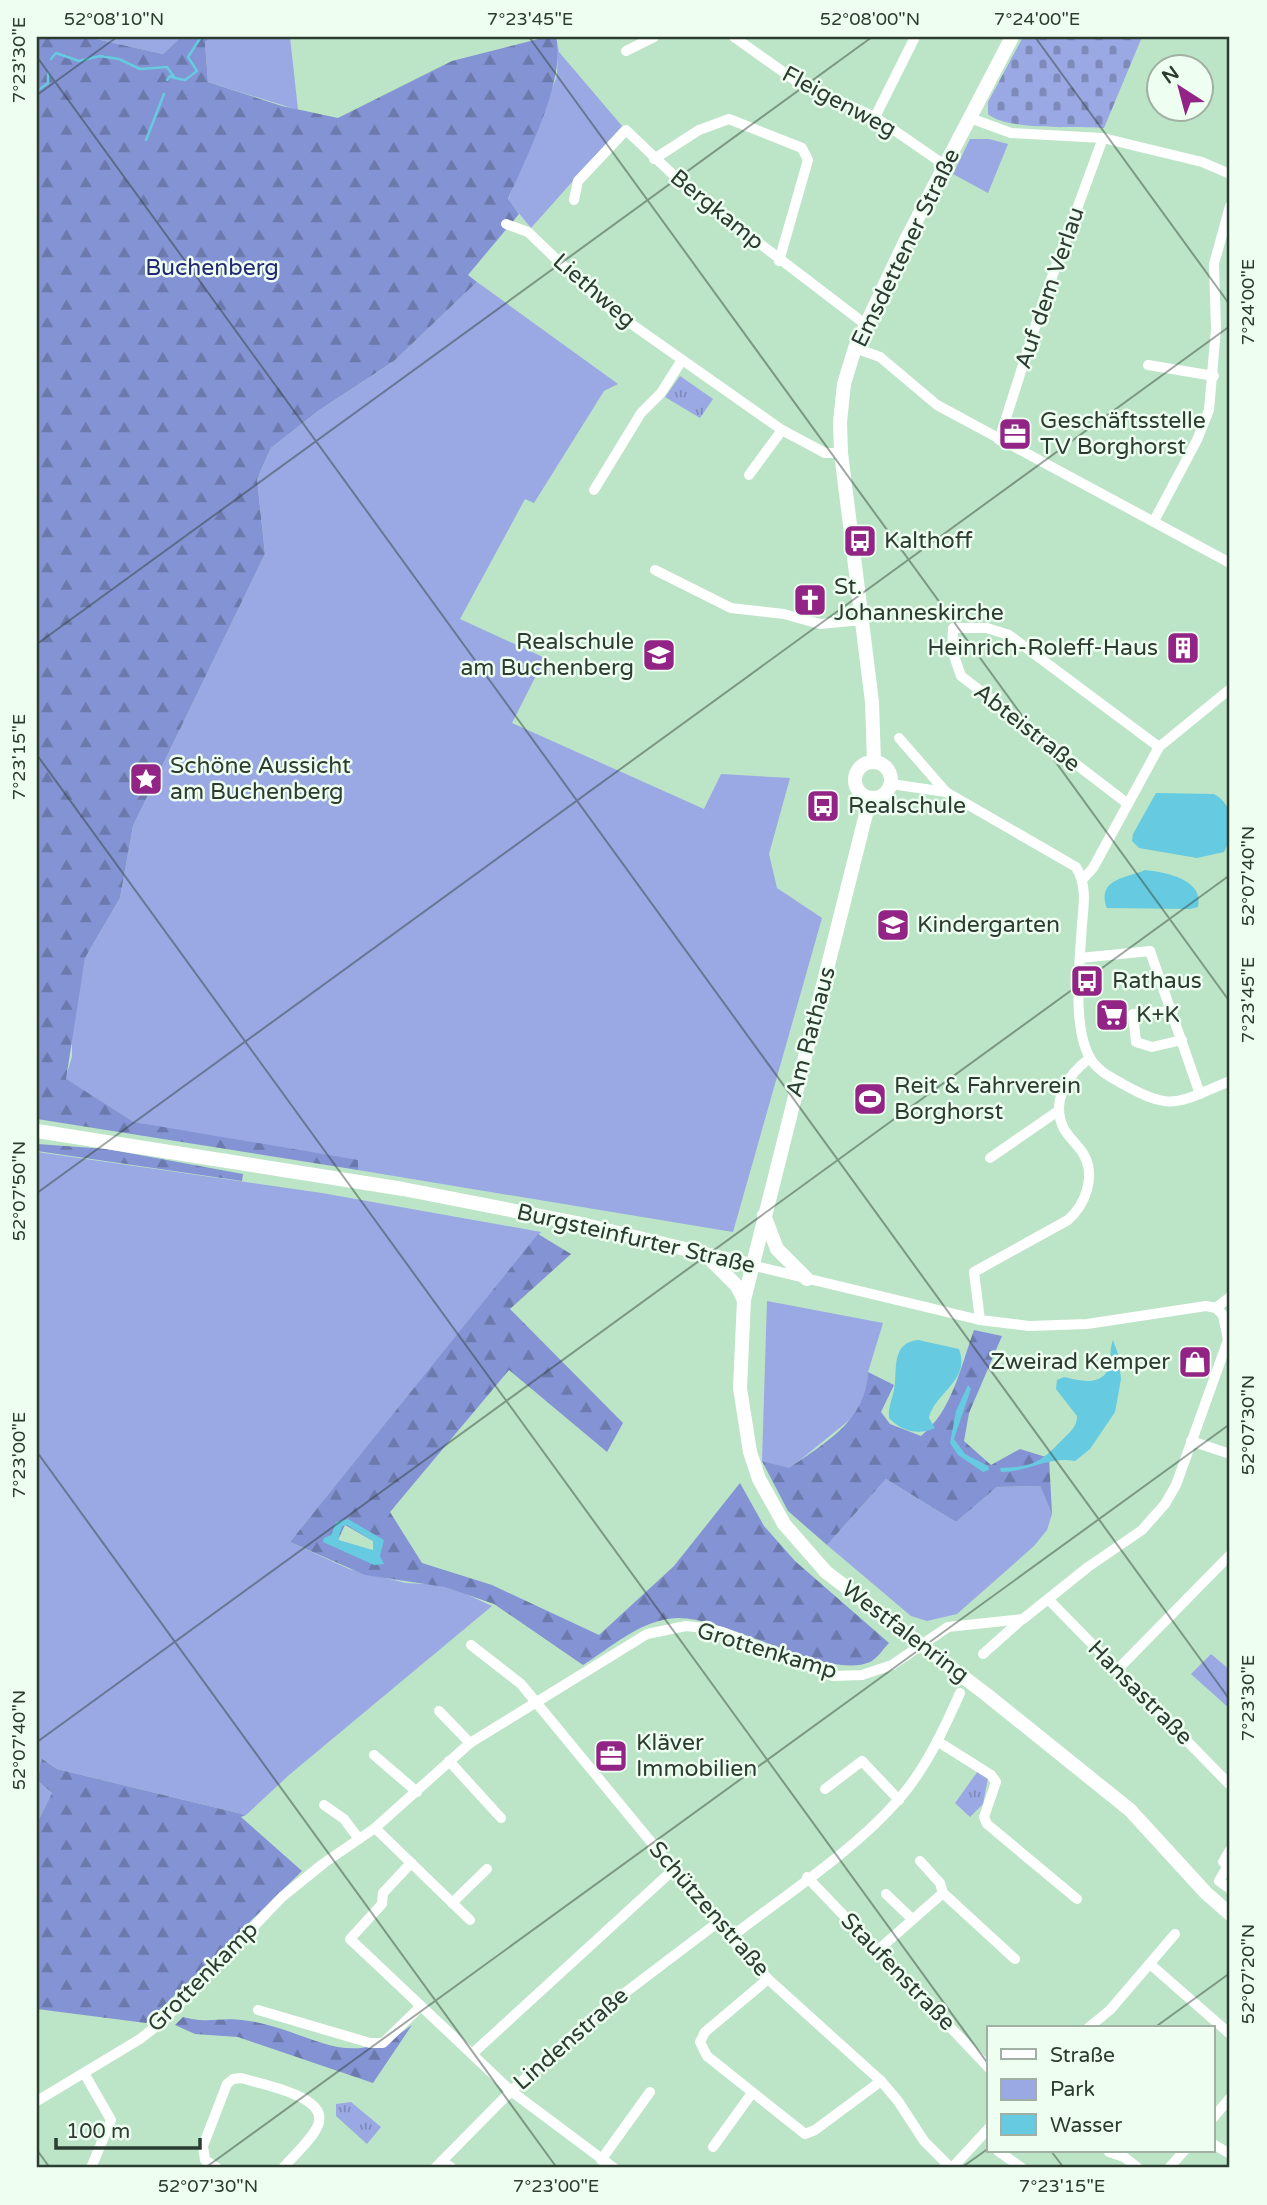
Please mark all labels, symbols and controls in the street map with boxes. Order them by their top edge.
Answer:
text: 52°08'10"N [64,8,164,30]
text: 7°23'45"E [487,8,573,30]
text: 52°08'00"N [820,8,920,30]
text: 7°24'00"E [994,8,1080,30]
text: 7°23'30"E [8,17,30,103]
north arrow [1144,52,1214,122]
street label: Fleigenweg [777,60,901,144]
text: N [1158,62,1183,88]
street label: Emsdettener Straße [846,144,966,352]
street label: Bergkamp [664,164,770,256]
street label: Auf dem Verlau [1009,203,1091,373]
street label: Liethweg [547,248,641,334]
park label: Buchenberg [145,254,279,282]
text: 7°24'00"E [1237,259,1259,345]
place label: Geschäftsstelle TV Borghorst [1040,407,1206,461]
office icon: Geschäftsstelle TV Borghorst [996,415,1034,453]
bus stop icon: Kalthoff [841,522,879,560]
place label: Kalthoff [884,527,973,555]
place label: St. Johanneskirche [834,573,1004,627]
church icon: St. Johanneskirche [791,581,829,619]
place label: Realschule am Buchenberg [460,628,634,682]
building icon: Heinrich-Roleff-Haus [1164,629,1202,667]
place label: Heinrich-Roleff-Haus [927,634,1158,662]
school or university icon: Realschule am Buchenberg [640,636,678,674]
street label: Abteistraße [968,678,1086,778]
text: 7°23'15"E [8,714,30,800]
place label: Schöne Aussicht am Buchenberg [170,752,351,806]
place icon: Schöne Aussicht am Buchenberg [127,760,165,798]
bus stop icon: Realschule [804,787,842,825]
place label: Realschule [848,792,966,820]
text: 52°07'40"N [1237,826,1259,926]
school or university icon: Kindergarten [874,906,912,944]
place label: Kindergarten [917,911,1060,939]
text: 7°23'45"E [1237,957,1259,1043]
bus stop icon: Rathaus [1068,962,1106,1000]
street label: Am Rathaus [780,964,842,1100]
place label: Rathaus [1112,967,1202,995]
supermarket icon: K+K [1093,996,1131,1034]
place label: K+K [1136,1001,1180,1029]
place label: Reit & Fahrverein Borghorst [894,1072,1081,1126]
sports icon: Reit & Fahrverein Borghorst [851,1080,889,1118]
text: 52°07'50"N [8,1141,30,1241]
street label: Burgsteinfurter Straße [514,1198,758,1280]
shop icon: Zweirad Kemper [1176,1343,1214,1381]
place label: Zweirad Kemper [990,1348,1170,1376]
text: 52°07'30"N [1237,1375,1259,1475]
text: 7°23'00"E [8,1412,30,1498]
street label: Westfalenring [836,1575,974,1689]
street label: Grottenkamp [694,1616,840,1686]
street label: Hansastraße [1082,1635,1198,1751]
text: 7°23'30"E [1237,1655,1259,1741]
text: 52°07'40"N [8,1690,30,1790]
place label: Kläver Immobilien [636,1729,757,1783]
office icon: Kläver Immobilien [592,1737,630,1775]
street label: Schützenstraße [643,1836,775,1982]
street label: Staufenstraße [835,1907,961,2037]
street label: Grottenkamp [142,1916,264,2038]
text: 52°07'20"N [1237,1924,1259,2024]
street label: Lindenstraße [508,1982,634,2096]
legend [987,2026,1214,2152]
text: Straße [1050,2043,1115,2068]
text: Park [1050,2077,1095,2102]
scale bar [56,2107,200,2151]
text: Wasser [1050,2113,1122,2138]
text: 100 m [66,2119,130,2144]
text: 52°07'30"N [158,2175,258,2197]
text: 7°23'00"E [513,2175,599,2197]
text: 7°23'15"E [1019,2175,1105,2197]

